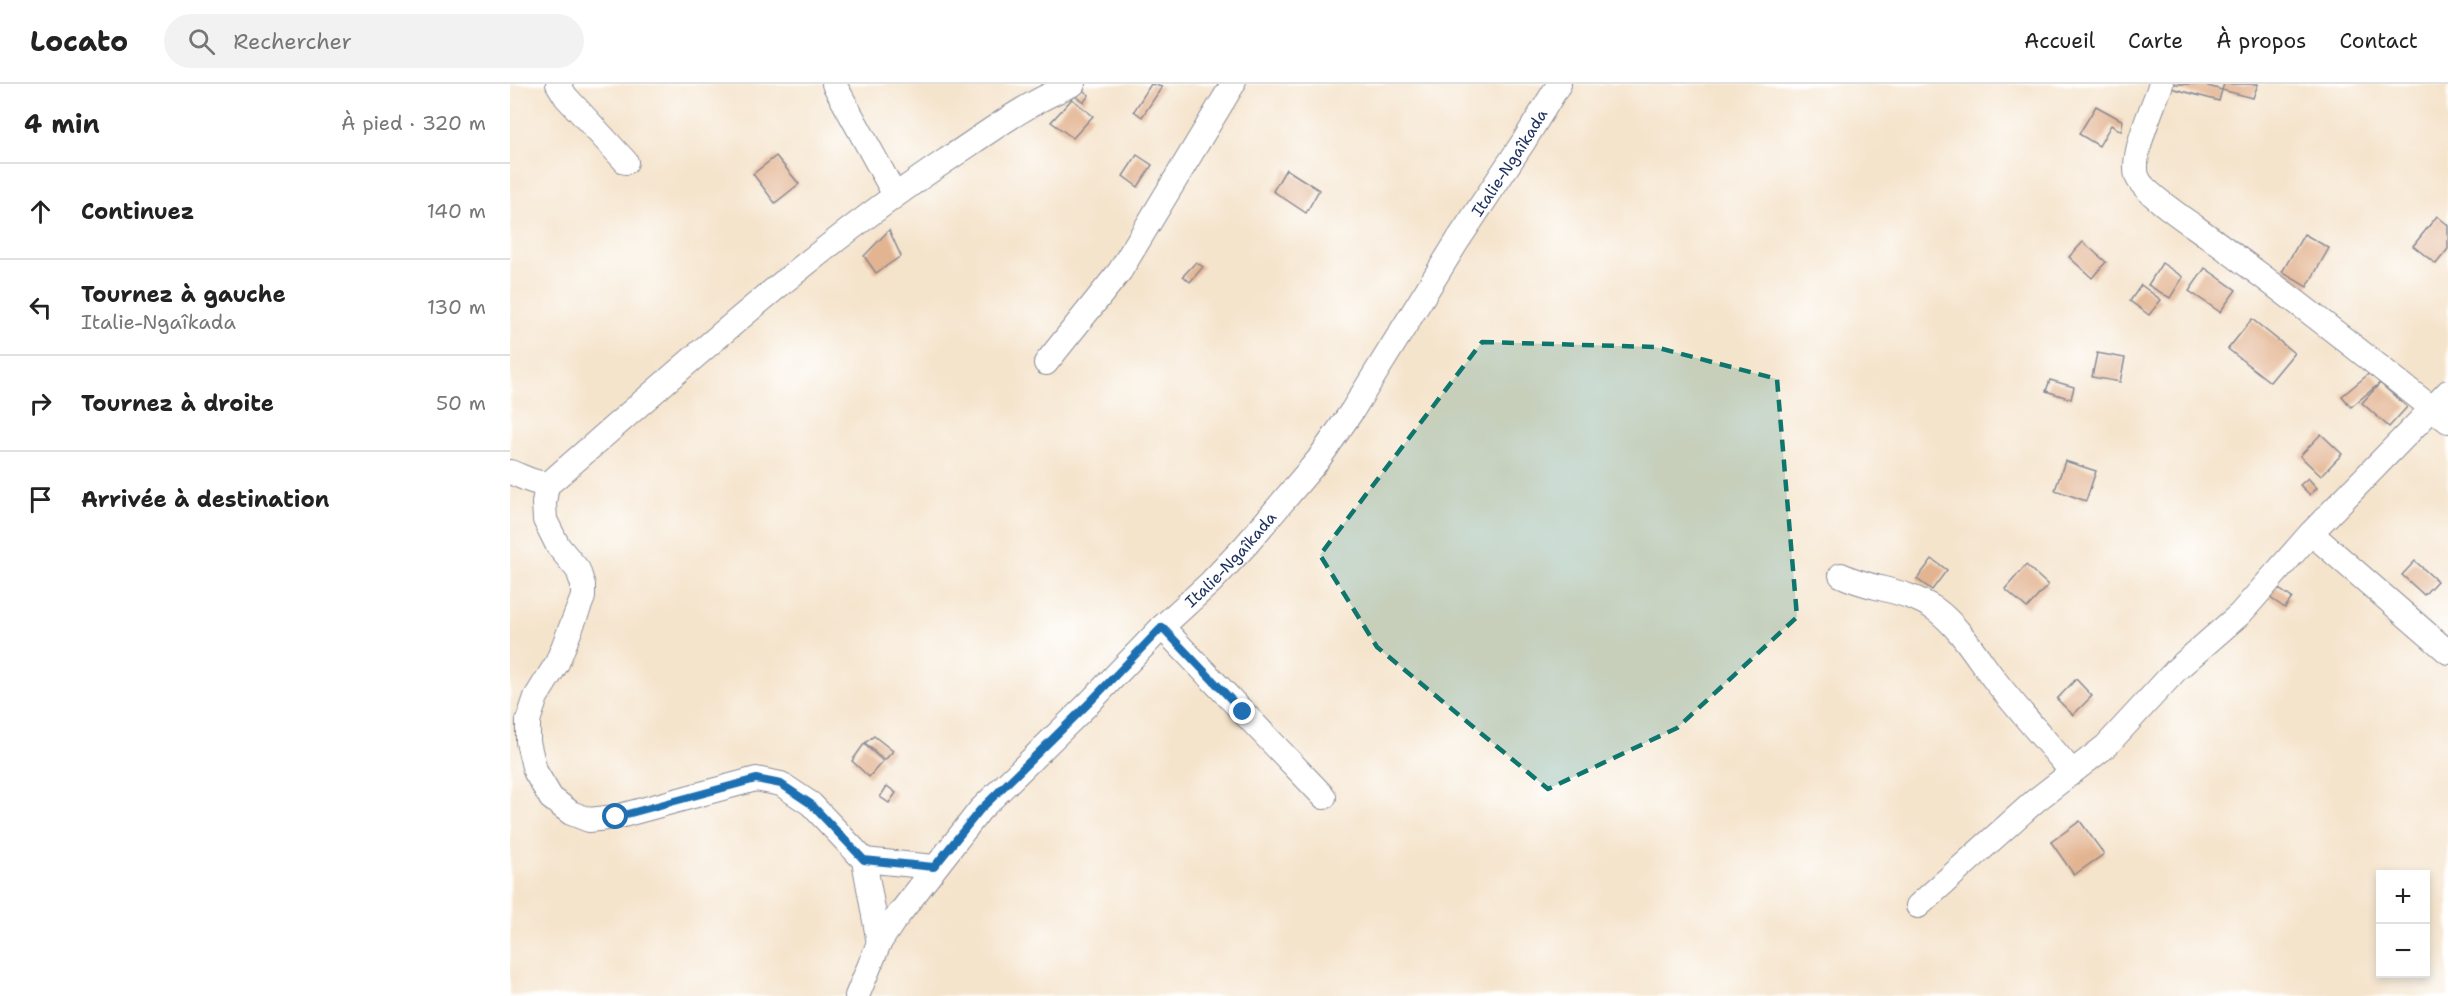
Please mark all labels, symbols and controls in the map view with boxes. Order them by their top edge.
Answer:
search box [164,14,584,68]
text: Locato [30,22,128,60]
icon: search [185,25,218,58]
text: Rechercher [233,27,352,56]
text: Accueil [2024,27,2095,55]
text: Carte [2128,27,2183,55]
text: À propos [2216,27,2306,55]
text: Contact [2339,27,2418,55]
street label: Italie-Ngaîkada [1466,105,1552,220]
text: 4 min [24,106,100,141]
text: À pied · 320 m [341,110,486,136]
icon: ahead [24,195,57,228]
text: Continuez [81,197,194,226]
text: 140 m [427,198,486,224]
text: Tournez à gauche [81,280,286,309]
icon: left [24,291,57,324]
text: 130 m [427,294,486,320]
text: Italie-Ngaîkada [81,309,236,335]
icon: right [24,387,57,420]
text: Tournez à droite [81,389,274,418]
text: 50 m [436,390,486,416]
icon: arrive [24,483,57,516]
text: Arrivée à destination [81,485,329,514]
street label: Italie-Ngaîkada [1180,507,1281,611]
route end [1229,698,1255,724]
route start [602,803,628,829]
map controls [2376,870,2430,978]
button: + [2376,870,2430,924]
button: − [2376,924,2430,978]

